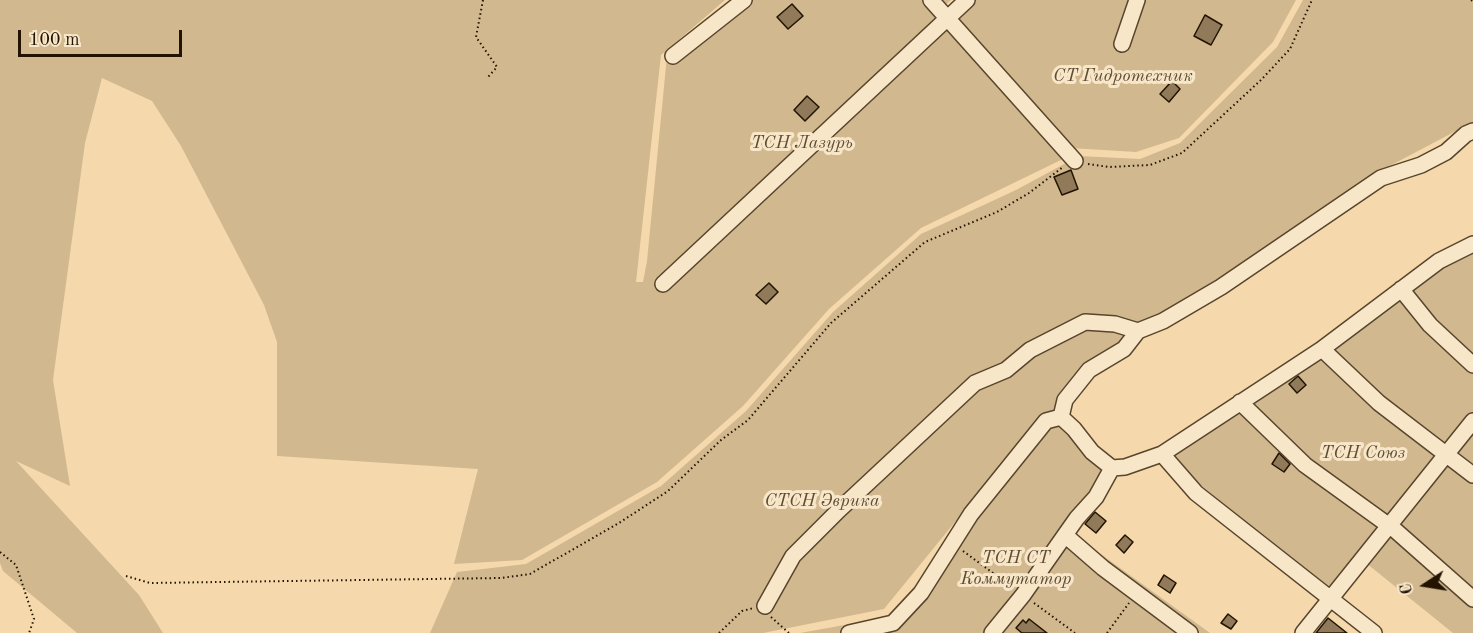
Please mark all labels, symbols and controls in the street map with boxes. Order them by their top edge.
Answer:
scale bar [21,18,184,56]
text: 100 m [29,31,80,49]
park label: СТ Гидротехник [1053,65,1193,87]
park label: ТСН Лазурь [751,132,853,154]
park label: ТСН Союз [1321,442,1405,464]
park label: СТСН Эврика [764,490,880,512]
park label: ТСН СТ Коммутатор [960,547,1072,590]
north arrow [1395,555,1455,615]
text: С [1398,582,1416,596]

